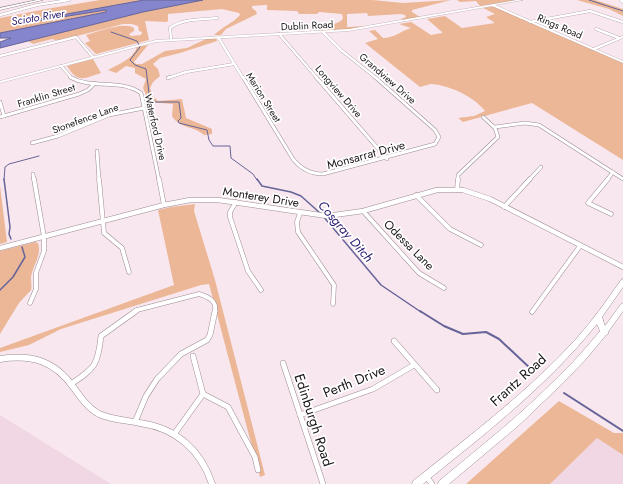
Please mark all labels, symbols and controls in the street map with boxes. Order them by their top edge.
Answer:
water label: Scioto River [10,5,67,29]
street label: Rings Road [535,10,585,43]
street label: Dublin Road [280,17,334,34]
street label: Grandview Drive [356,49,419,107]
street label: Longview Drive [312,62,366,121]
street label: Marion Street [242,69,285,126]
street label: Franklin Street [15,79,77,111]
street label: Waterford Drive [141,93,170,162]
street label: Stonefence Lane [50,100,120,137]
street label: Monsarrat Drive [325,136,407,174]
street label: Monterey Drive [222,182,300,212]
water label: Cosgray Ditch [313,196,378,267]
street label: Odessa Lane [380,216,438,274]
street label: Frantz Road [485,349,551,411]
street label: Perth Drive [320,359,388,403]
street label: Edinburgh Road [290,371,338,469]

